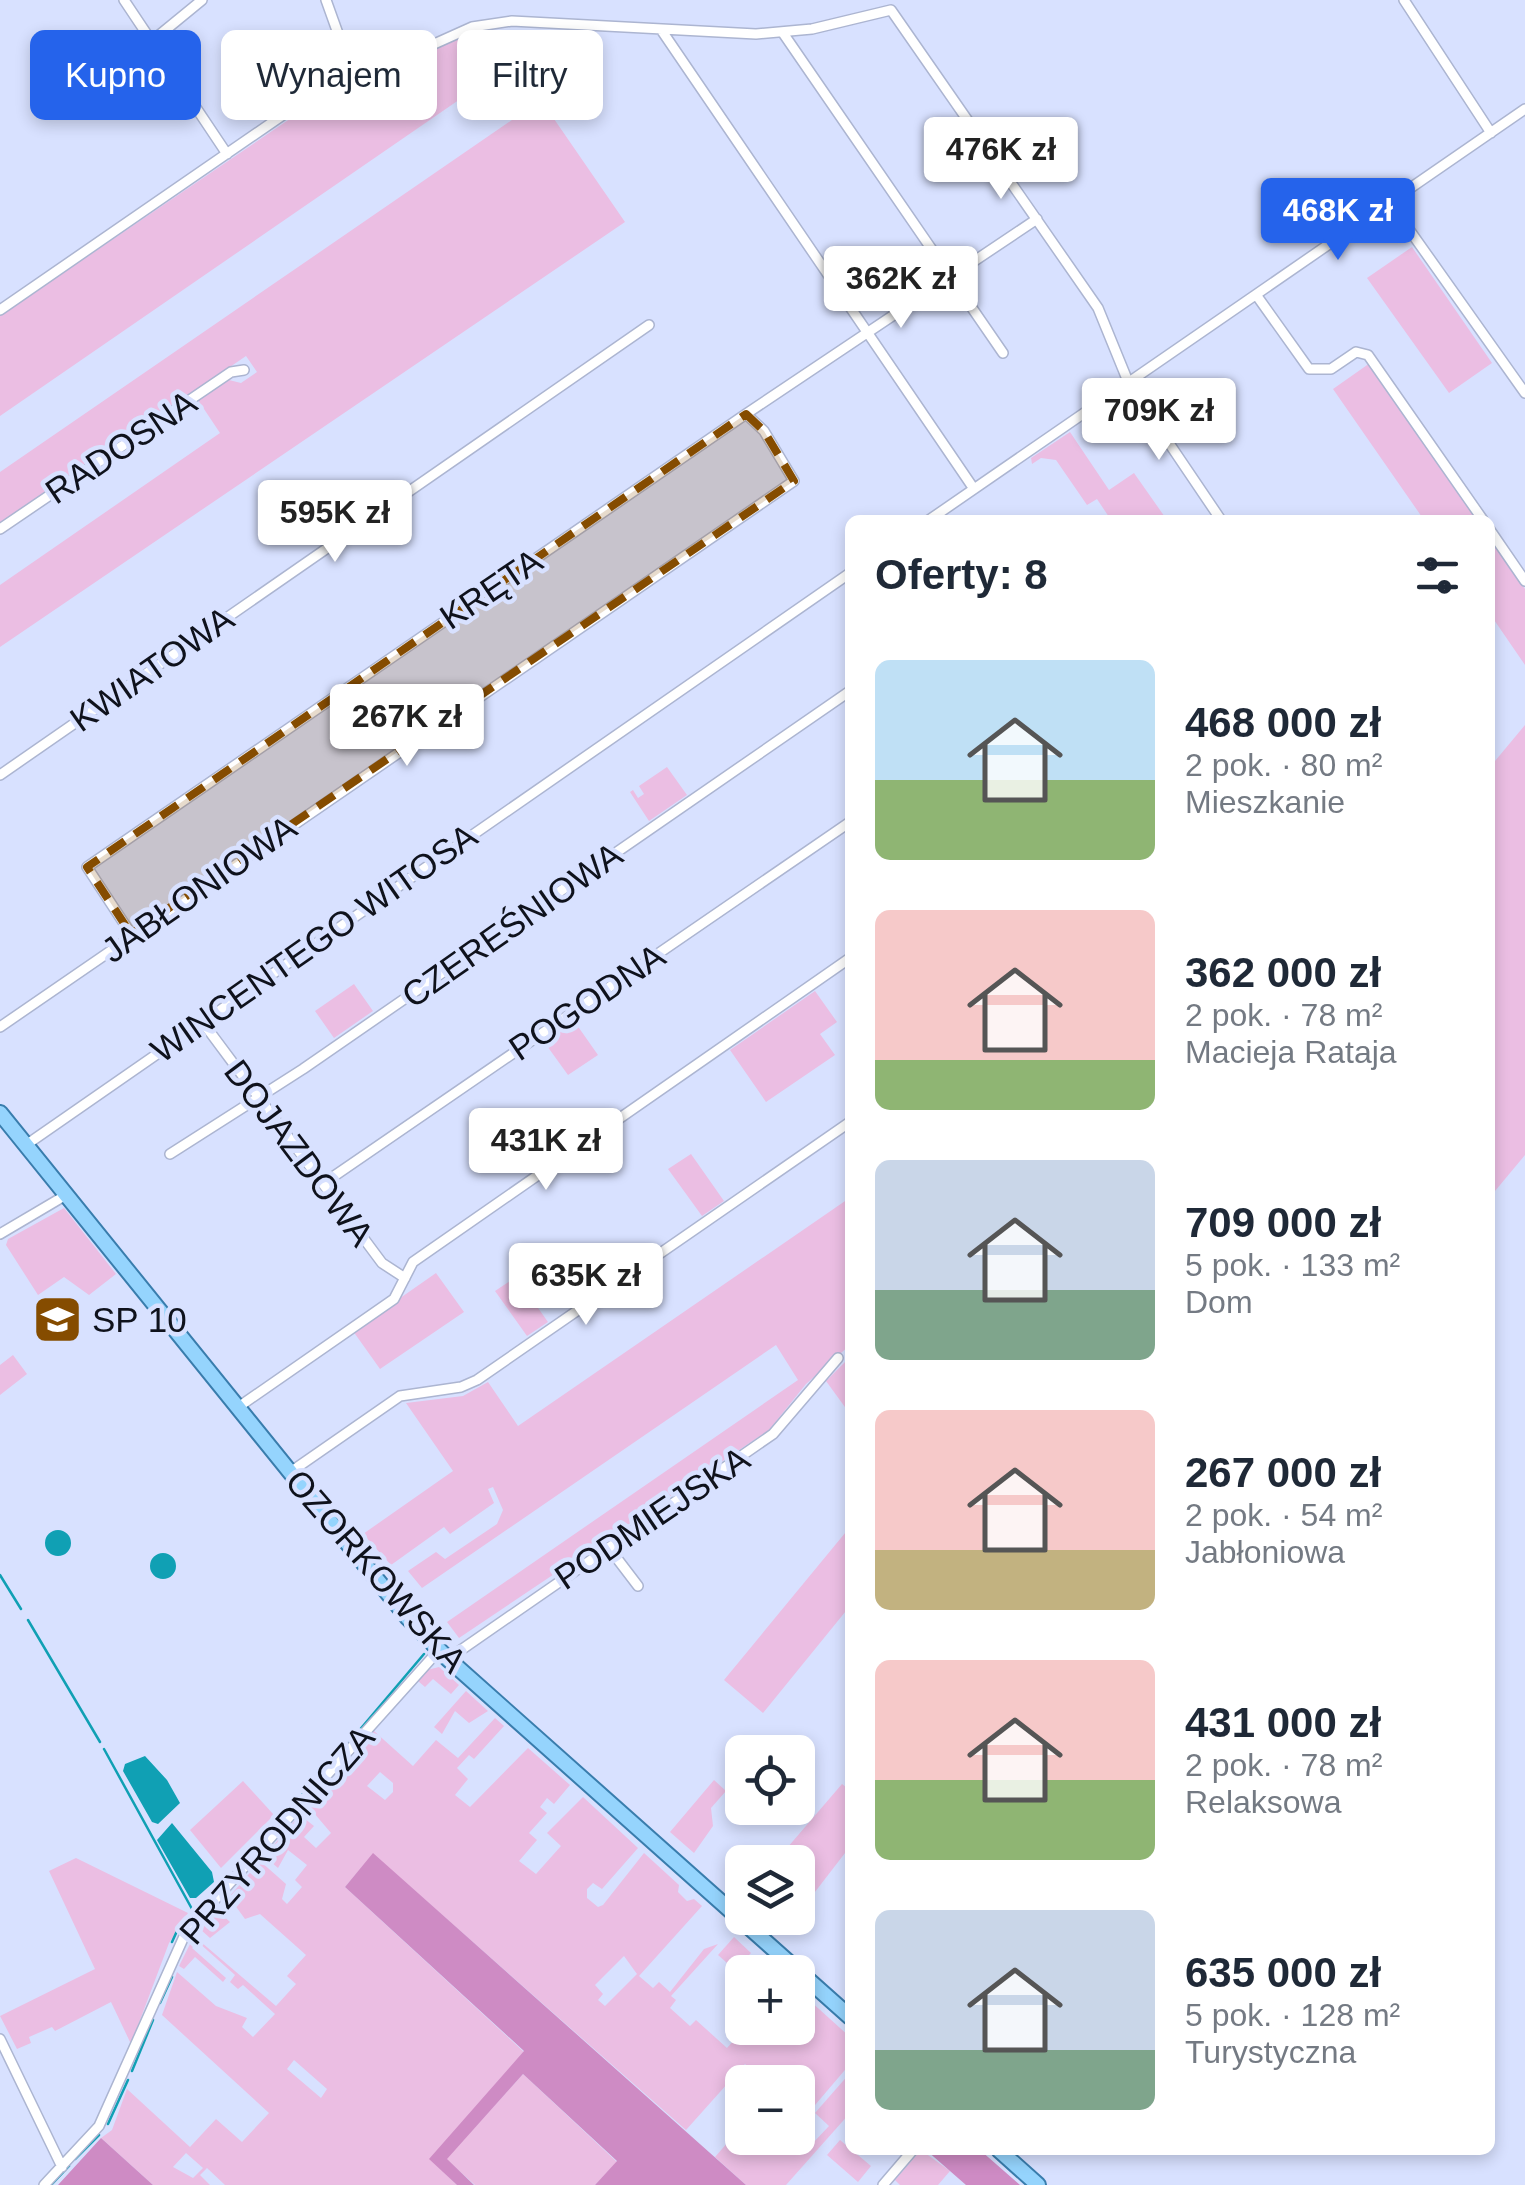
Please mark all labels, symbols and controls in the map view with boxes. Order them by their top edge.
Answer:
chip: Kupno [30,30,201,120]
chip: Wynajem [221,30,437,120]
chip: Filtry [457,30,603,120]
pin: 476K zł [909,117,1093,202]
text: 476K zł [946,131,1056,167]
pin: 468K zł [1246,178,1430,263]
text: 468K zł [1283,192,1393,228]
pin: 362K zł [809,246,993,331]
text: 362K zł [846,260,956,296]
pin: 709K zł [1067,378,1251,463]
street label: RADOSNA [38,382,204,511]
text: 709K zł [1104,392,1214,428]
pin: 595K zł [243,480,427,565]
text: 595K zł [280,494,390,530]
street label: KRĘTA [433,540,549,637]
icon: filters [1410,548,1465,603]
text: Oferty: 8 [875,551,1048,598]
street label: KWIATOWA [63,598,241,739]
pin: 267K zł [315,684,499,769]
text: 267K zł [352,698,462,734]
text: 468 000 zł [1185,699,1381,746]
icon: home [955,700,1075,820]
text: 2 pok. · 80 m² [1185,747,1382,783]
text: Mieszkanie [1185,784,1345,820]
street label: JABŁONIOWA [94,807,304,970]
street label: WINCENTEGO WITOSA [144,815,484,1070]
street label: CZEREŚNIOWA [394,834,630,1015]
street label: POGODNA [502,935,672,1068]
text: 362 000 zł [1185,949,1381,996]
icon: home [955,950,1075,1070]
text: 2 pok. · 78 m² [1185,997,1382,1033]
text: Macieja Rataja [1185,1034,1397,1070]
street label: DOJAZDOWA [217,1052,382,1254]
pin: 431K zł [454,1108,638,1193]
text: 431K zł [491,1122,601,1158]
text: 709 000 zł [1185,1199,1381,1246]
icon: home [955,1200,1075,1320]
pin: 635K zł [494,1243,678,1328]
text: 5 pok. · 133 m² [1185,1247,1400,1283]
text: 635K zł [531,1257,641,1293]
text: Dom [1185,1284,1253,1320]
school or university icon: SP 10 [31,1294,83,1346]
place label: SP 10 [92,1300,187,1339]
street label: PODMIEJSKA [547,1438,757,1597]
text: 267 000 zł [1185,1449,1381,1496]
icon: home [955,1450,1075,1570]
street label: OZORKOWSKA [278,1462,475,1680]
text: 2 pok. · 54 m² [1185,1497,1382,1533]
text: Jabłoniowa [1185,1534,1345,1570]
text: 431 000 zł [1185,1699,1381,1746]
icon: home [955,1700,1075,1820]
street label: PRZYRODNICZA [171,1717,382,1952]
map controls [725,1735,815,2155]
button: locate [725,1735,815,1825]
text: 2 pok. · 78 m² [1185,1747,1382,1783]
text: Relaksowa [1185,1784,1342,1820]
button: layers [725,1845,815,1935]
text: 635 000 zł [1185,1949,1381,1996]
icon: home [955,1950,1075,2070]
button: + [725,1955,815,2045]
text: 5 pok. · 128 m² [1185,1997,1400,2033]
text: Turystyczna [1185,2034,1356,2070]
button: − [725,2065,815,2155]

